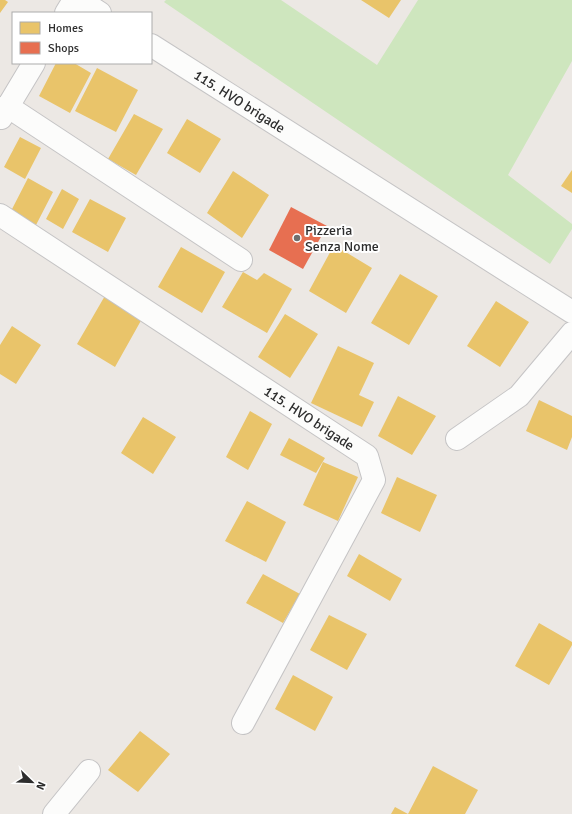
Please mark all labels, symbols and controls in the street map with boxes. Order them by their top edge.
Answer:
legend [12,12,152,64]
text: Homes [48,21,83,36]
text: Shops [48,41,79,56]
street label: 115. HVO brigade [191,66,288,137]
place label: Pizzeria Senza Nome [305,222,379,255]
marker: Pizzeria Senza Nome [292,233,302,243]
street label: 115. HVO brigade [261,383,357,454]
north arrow [12,762,52,802]
text: N [33,780,48,792]

